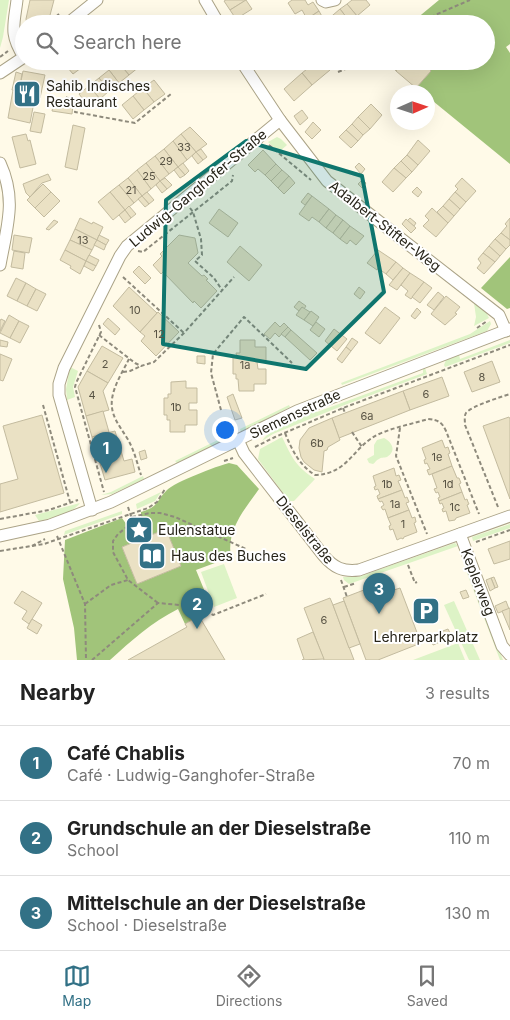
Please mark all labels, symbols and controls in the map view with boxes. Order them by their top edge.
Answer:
search box [15,15,495,70]
icon: search [33,29,61,57]
text: Search here [73,31,182,54]
place label: Sahib Indisches Restaurant [46,77,150,110]
restaurant icon: Sahib Indisches Restaurant [12,79,42,109]
north arrow [390,85,435,130]
street label: Ludwig-Ganghofer-Straße [126,125,270,250]
house number: 33 [177,140,191,154]
house number: 29 [159,154,173,168]
house number: 25 [142,169,156,183]
street label: Adalbert-Stifter-Weg [326,177,445,274]
house number: 21 [125,183,137,197]
house number: 13 [77,233,89,247]
house number: 10 [129,303,141,317]
house number: 12 [153,327,165,341]
house number: 2 [102,357,108,371]
house number: 1a [240,358,250,372]
house number: 8 [479,370,486,384]
street label: Siemensstraße [247,385,343,442]
house number: 6 [423,387,430,401]
house number: 4 [88,388,96,402]
house number: 1b [170,400,182,414]
house number: 6a [361,409,374,423]
your location [212,417,238,443]
pin: 1 [90,432,122,473]
house number: 6b [310,436,324,450]
house number: 1e [432,450,442,464]
house number: 1b [381,477,393,491]
house number: 1d [442,477,454,491]
street label: Dieselstraße [273,492,338,567]
house number: 1a [390,497,400,511]
house number: 1c [450,500,460,514]
place icon: Eulenstatue [124,515,154,545]
house number: 1 [401,517,405,531]
place label: Eulenstatue [158,521,235,538]
library icon: Haus des Buches [137,541,167,571]
street label: Keplerweg [458,546,499,618]
place label: Haus des Buches [171,547,286,564]
pin: 3 [363,573,395,614]
pin: 2 [181,588,213,629]
parking icon: Lehrerparkplatz [411,596,441,626]
house number: 6 [321,613,328,627]
place label: Lehrerparkplatz [374,628,478,645]
text: Nearby [20,680,95,705]
text: 3 results [425,683,490,703]
text: Café Chablis [67,742,185,765]
text: 1 [33,753,39,773]
text: 70 m [453,753,490,773]
text: Café · Ludwig-Ganghofer-Straße [67,765,315,785]
text: Grundschule an der Dieselstraße [67,817,371,840]
text: 2 [31,828,41,848]
text: 110 m [448,828,490,848]
text: School [67,840,119,860]
text: Mittelschule an der Dieselstraße [67,892,366,915]
text: 3 [31,903,41,923]
text: 130 m [445,903,490,923]
text: School · Dieselstraße [67,915,227,935]
tab: Map [62,962,91,1009]
tab: Directions [216,962,282,1009]
tab: Saved [407,962,448,1009]

